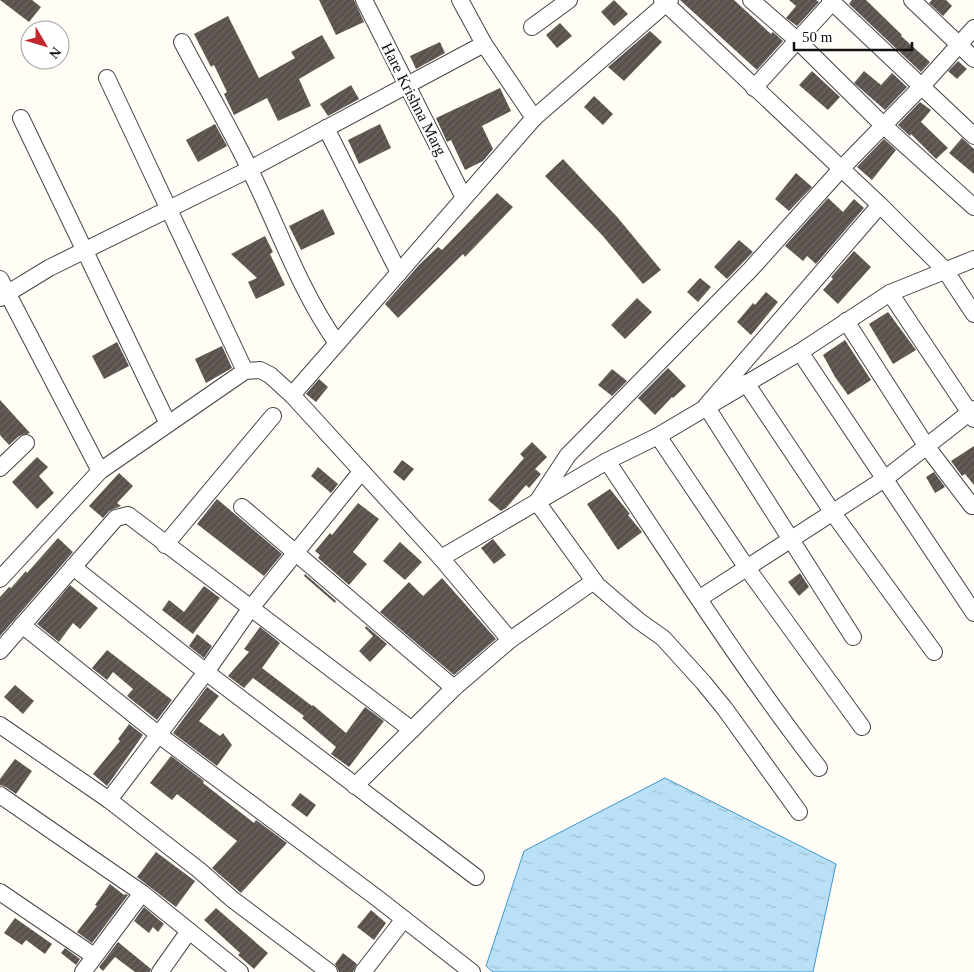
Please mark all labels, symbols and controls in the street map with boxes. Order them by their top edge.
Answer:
north arrow [20,20,70,70]
scale bar [794,20,912,52]
text: 50 m [802,29,833,45]
street label: Hare Krishna Marg [377,40,450,159]
text: N [46,44,64,61]

